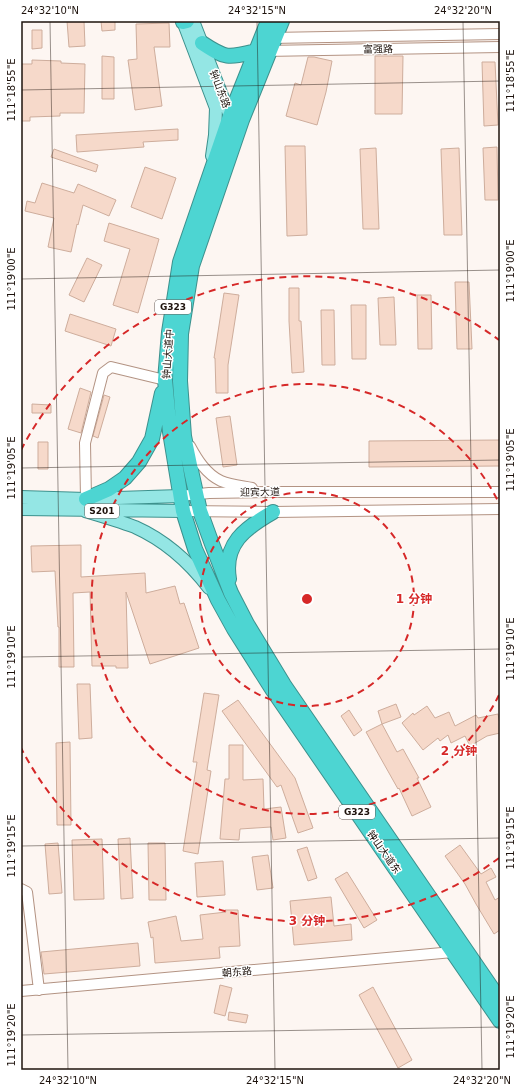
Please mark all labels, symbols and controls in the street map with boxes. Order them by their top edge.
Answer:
text: 24°32'10"N [21,5,79,16]
text: 24°32'15"N [228,5,286,16]
text: 24°32'20"N [434,5,492,16]
street label: 富强路 [363,43,393,55]
text: 111°18'55"E [505,49,516,113]
text: 111°18'55"E [6,58,17,122]
street label: 钟山东路 [208,68,232,110]
text: 111°19'00"E [505,239,516,303]
text: 111°19'00"E [6,247,17,311]
road number: G323 [155,300,191,314]
street label: 钟山大道中 [161,329,175,379]
text: 111°19'05"E [505,428,516,492]
text: 111°19'05"E [6,436,17,500]
street label: 迎宾大道 [240,486,280,498]
road number: S201 [85,504,119,518]
centre of rings [300,592,314,606]
text: 1 分钟 [396,592,432,606]
text: 111°19'10"E [505,617,516,681]
text: 111°19'10"E [6,625,17,689]
text: 2 分钟 [441,744,477,758]
road number: G323 [339,805,375,819]
text: 111°19'15"E [505,806,516,870]
text: 111°19'15"E [6,814,17,878]
street label: 钟山大道东 [365,828,403,876]
text: 3 分钟 [289,914,325,928]
street label: 朝东路 [222,965,252,979]
text: 111°19'20"E [505,995,516,1059]
text: 111°19'20"E [6,1003,17,1067]
text: 24°32'10"N [39,1075,97,1086]
text: 24°32'15"N [246,1075,304,1086]
text: 24°32'20"N [453,1075,511,1086]

